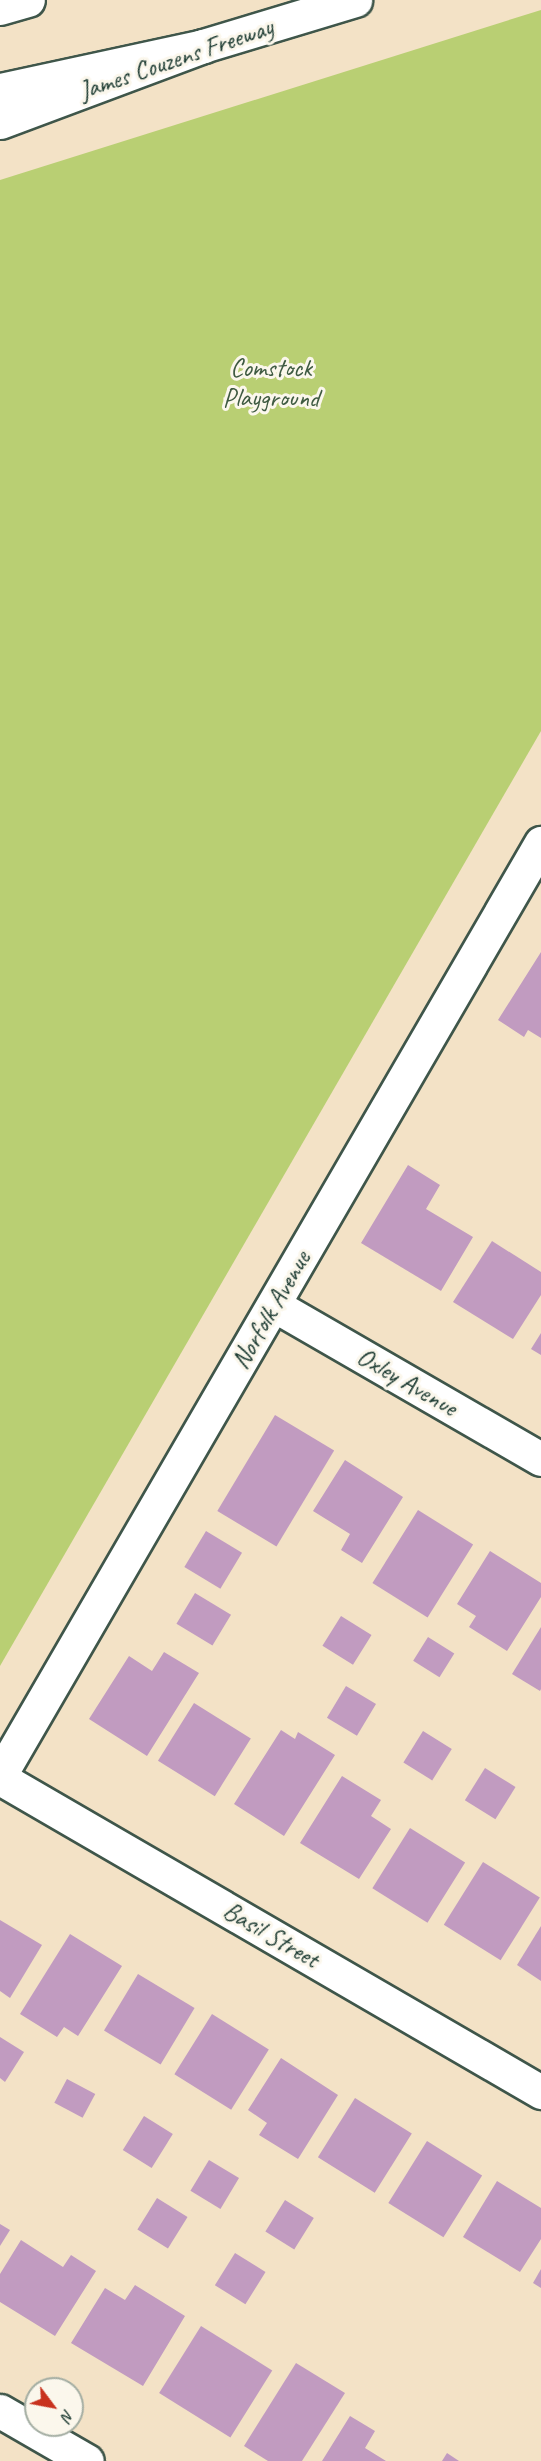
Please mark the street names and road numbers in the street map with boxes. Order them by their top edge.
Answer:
street label: James Couzens Freeway [75,11,277,107]
street label: Norfolk Avenue [225,1246,317,1374]
street label: Oxley Avenue [351,1341,463,1423]
street label: Basil Street [217,1895,325,1975]

